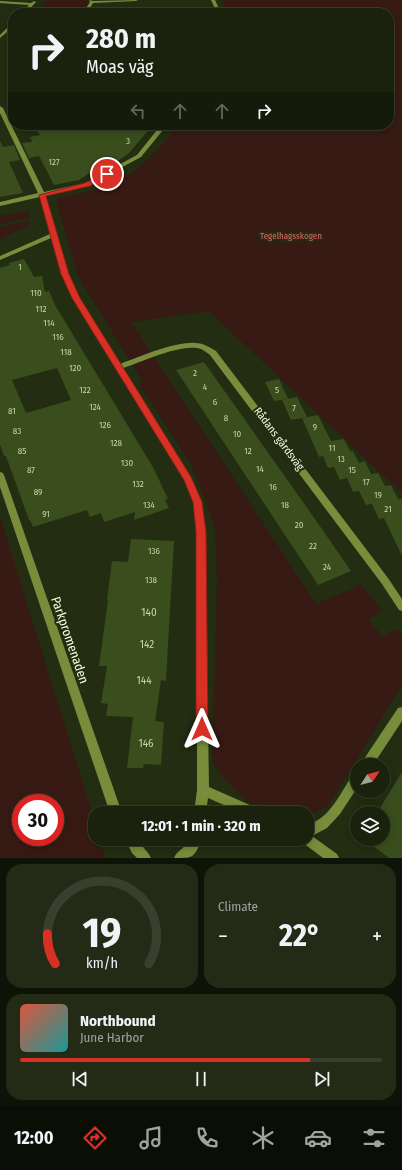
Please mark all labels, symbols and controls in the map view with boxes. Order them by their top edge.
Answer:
text: 280 m [86,22,156,55]
icon: right [20,24,72,76]
text: Moas väg [86,56,154,78]
icon: left [127,100,149,122]
icon: ahead [169,100,191,122]
icon: ahead [211,100,233,122]
icon: right [253,100,275,122]
house number: 3 [126,136,130,146]
house number: 127 [48,157,60,167]
pin [90,157,124,191]
icon: arrive [96,163,118,185]
park label: Tegelhagsskogen [260,231,322,241]
house number: 1 [18,262,22,272]
house number: 110 [30,288,42,298]
house number: 112 [36,304,46,314]
house number: 114 [43,318,55,328]
house number: 116 [52,332,64,342]
house number: 118 [60,347,72,357]
house number: 120 [69,363,81,373]
house number: 2 [193,368,197,378]
house number: 4 [203,382,208,392]
house number: 122 [79,385,91,395]
house number: 5 [275,385,279,395]
house number: 6 [213,397,218,407]
house number: 124 [89,402,101,412]
house number: 7 [292,403,296,413]
street label: Rådans gårdsväg [251,405,307,474]
house number: 81 [8,406,16,416]
house number: 8 [224,413,229,423]
house number: 126 [99,420,112,430]
house number: 9 [313,422,317,432]
house number: 83 [13,426,21,436]
house number: 10 [233,429,241,439]
house number: 128 [110,438,122,448]
house number: 11 [329,443,335,453]
house number: 85 [18,446,26,456]
house number: 12 [244,446,252,456]
house number: 13 [337,454,345,464]
house number: 130 [121,458,133,468]
house number: 14 [256,464,265,474]
house number: 87 [27,465,35,475]
house number: 15 [348,465,356,475]
house number: 17 [362,477,370,487]
house number: 132 [132,479,144,489]
house number: 16 [269,482,278,492]
house number: 89 [34,487,42,497]
house number: 19 [374,490,382,500]
house number: 134 [143,500,156,510]
house number: 18 [281,500,290,510]
house number: 21 [384,504,392,514]
house number: 91 [42,509,50,519]
house number: 20 [295,520,304,530]
house number: 22 [309,541,317,551]
house number: 136 [148,546,161,556]
house number: 24 [323,562,332,572]
house number: 138 [145,575,158,585]
street label: Parkpromenaden [48,595,92,685]
house number: 140 [141,606,157,619]
house number: 142 [140,638,154,651]
house number: 144 [137,674,152,687]
position arrow [181,708,223,750]
house number: 146 [138,737,154,750]
north arrow [350,758,390,798]
map controls [350,758,390,846]
speed limit sign: 30 [12,794,64,846]
button: layers [350,806,390,846]
text: 12:01 · 1 min · 320 m [141,817,261,835]
text: Climate [218,899,258,914]
text: 19 [82,908,122,958]
text: 22° [279,918,321,954]
text: − [218,923,228,950]
text: + [372,923,382,950]
text: km/h [86,955,118,972]
text: Northbound [80,1012,156,1030]
text: June Harbor [80,1030,144,1045]
icon: previous [69,1068,91,1090]
icon: pause [190,1068,212,1090]
icon: next [311,1068,333,1090]
icon: directions [81,1124,109,1152]
icon: music [137,1124,165,1152]
icon: phone [193,1124,221,1152]
icon: climate [249,1124,277,1152]
icon: car [304,1124,332,1152]
icon: filters [360,1124,388,1152]
text: 12:00 [14,1127,54,1149]

